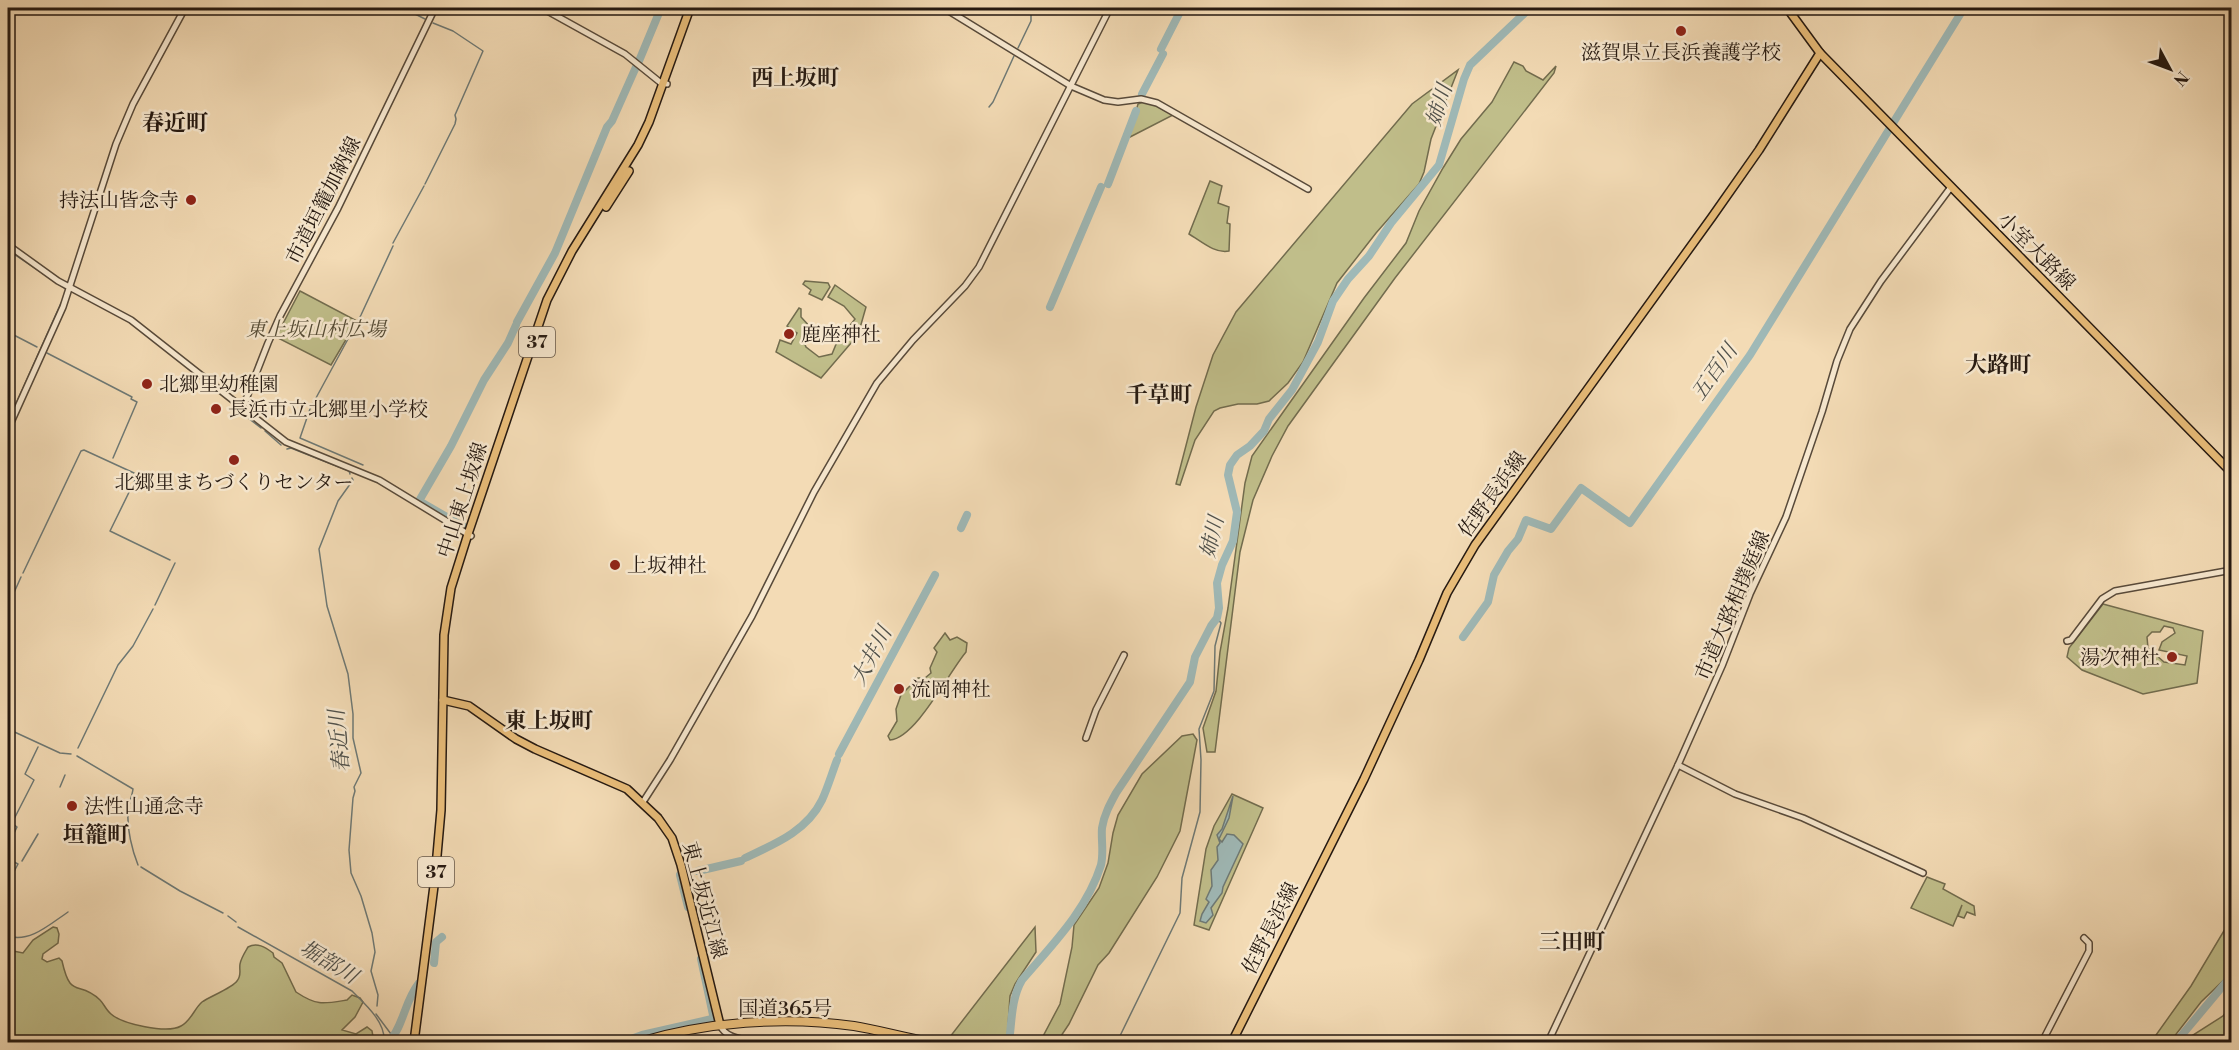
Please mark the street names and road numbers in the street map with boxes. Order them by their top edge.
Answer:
street label: 市道垣籠加納線 [281,133,367,269]
street label: 小室大路線 [1992,208,2080,296]
road number: 37 [519,327,555,357]
street label: 中山東上坂線 [433,440,494,561]
street label: 佐野長浜線 [1454,447,1533,543]
street label: 市道大路相撲庭線 [1691,527,1776,684]
street label: 東上坂近江線 [676,839,731,962]
road number: 37 [418,857,454,887]
street label: 佐野長浜線 [1237,878,1305,979]
street label: 国道365号 [738,997,832,1022]

